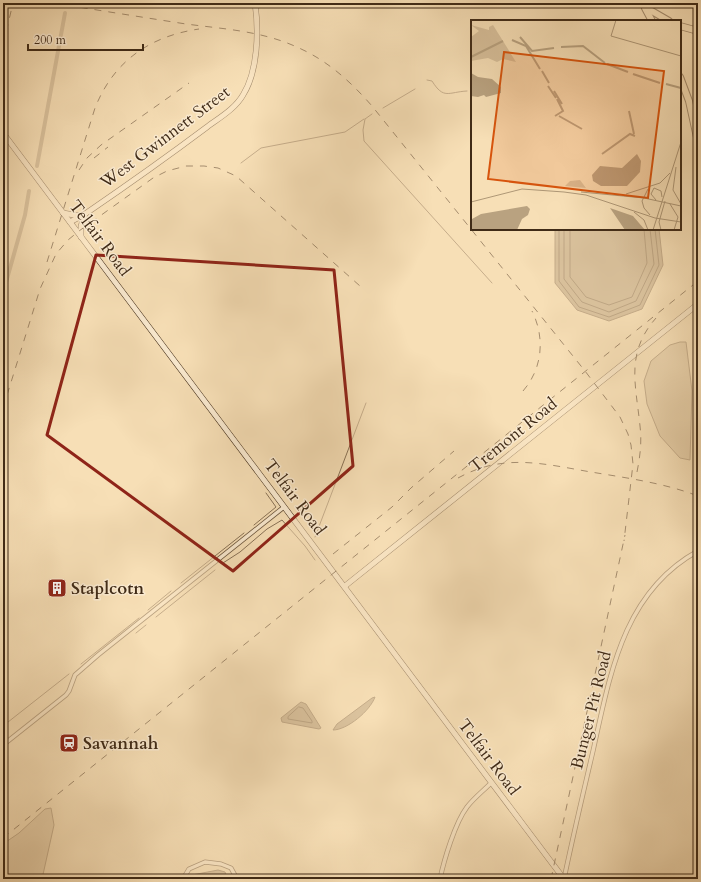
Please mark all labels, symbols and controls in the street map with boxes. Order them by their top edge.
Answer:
inset map [471,20,681,230]
scale bar [28,26,143,52]
text: 200 m [34,32,67,48]
street label: West Gwinnett Street [94,80,235,194]
street label: Telfair Road [64,195,136,281]
street label: Tremont Road [464,392,562,478]
street label: Telfair Road [259,454,331,540]
building icon: Staplcotn [46,577,68,599]
place label: Staplcotn [71,577,144,600]
street label: Bunger Pit Road [565,649,617,771]
street label: Telfair Road [453,714,525,800]
station icon: Savannah [58,732,80,754]
place label: Savannah [83,732,159,755]

